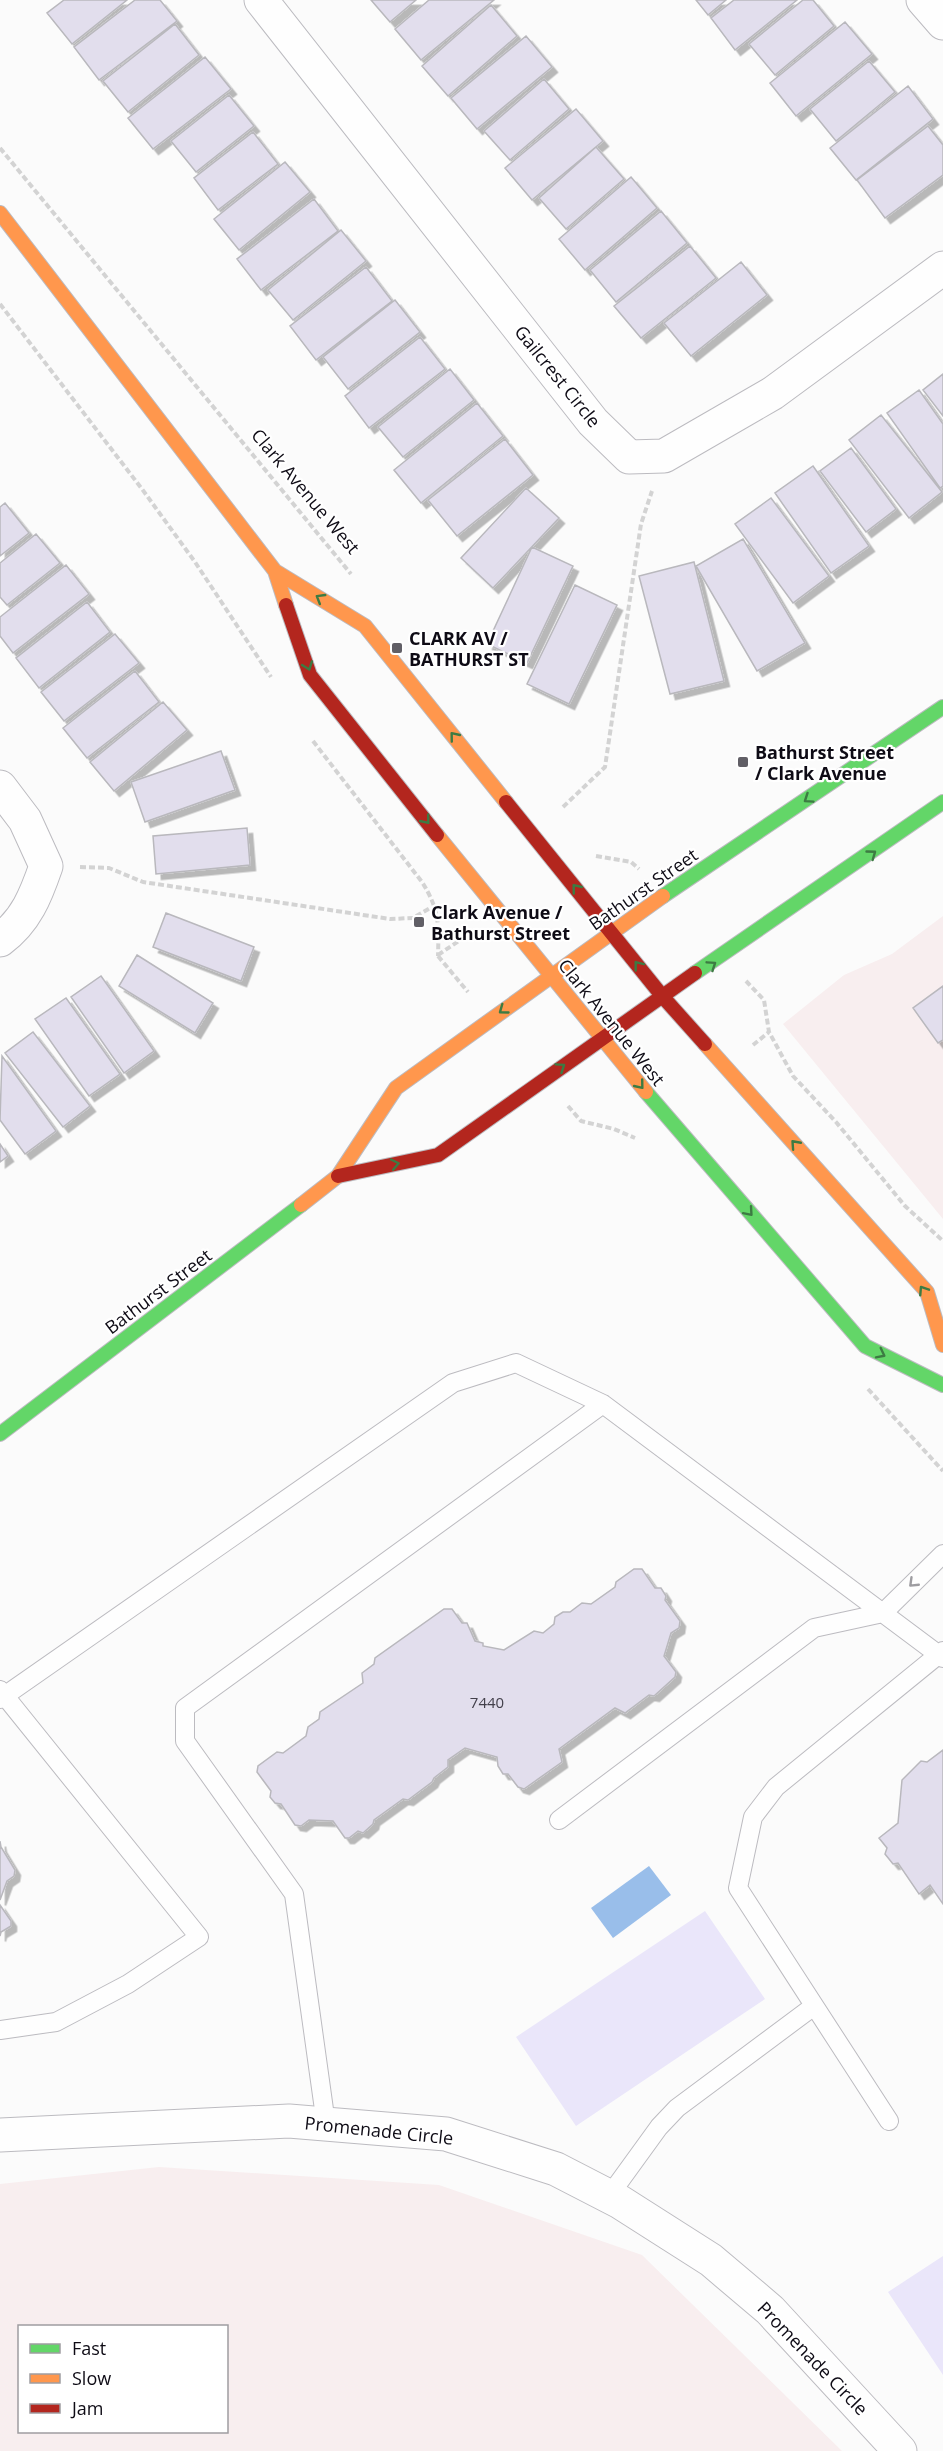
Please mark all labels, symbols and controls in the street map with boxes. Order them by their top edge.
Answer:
street label: Gailcrest Circle [510,320,606,432]
street label: Clark Avenue West [247,423,365,559]
one-way arrow [316,593,326,605]
place label: CLARK AV / BATHURST ST [409,626,529,671]
marker: CLARK AV / BATHURST ST [390,641,404,655]
one-way arrow [300,660,313,671]
one-way arrow [450,732,461,743]
place label: Bathurst Street / Clark Avenue [755,740,894,785]
marker: Bathurst Street / Clark Avenue [736,755,750,769]
one-way arrow [803,792,814,803]
one-way arrow [419,813,430,824]
street label: Bathurst Street [584,843,702,935]
one-way arrow [866,850,877,861]
one-way arrow [573,884,584,895]
place label: Clark Avenue / Bathurst Street [431,900,570,945]
marker: Clark Avenue / Bathurst Street [412,915,426,929]
street label: Clark Avenue West [553,954,671,1090]
one-way arrow [634,961,645,972]
one-way arrow [705,961,716,972]
one-way arrow [498,1003,509,1014]
one-way arrow [555,1063,565,1075]
one-way arrow [633,1078,644,1089]
one-way arrow [791,1140,802,1150]
one-way arrow [390,1158,400,1171]
one-way arrow [742,1205,753,1216]
street label: Bathurst Street [100,1243,216,1339]
one-way arrow [920,1286,931,1297]
one-way arrow [875,1347,886,1358]
one-way arrow [909,1576,920,1587]
house number: 7440 [470,1692,504,1712]
street label: Promenade Circle [304,2110,454,2150]
street label: Promenade Circle [753,2296,873,2420]
legend [18,2325,228,2433]
text: Fast [72,2336,106,2360]
text: Slow [72,2366,111,2390]
text: Jam [70,2396,104,2420]

